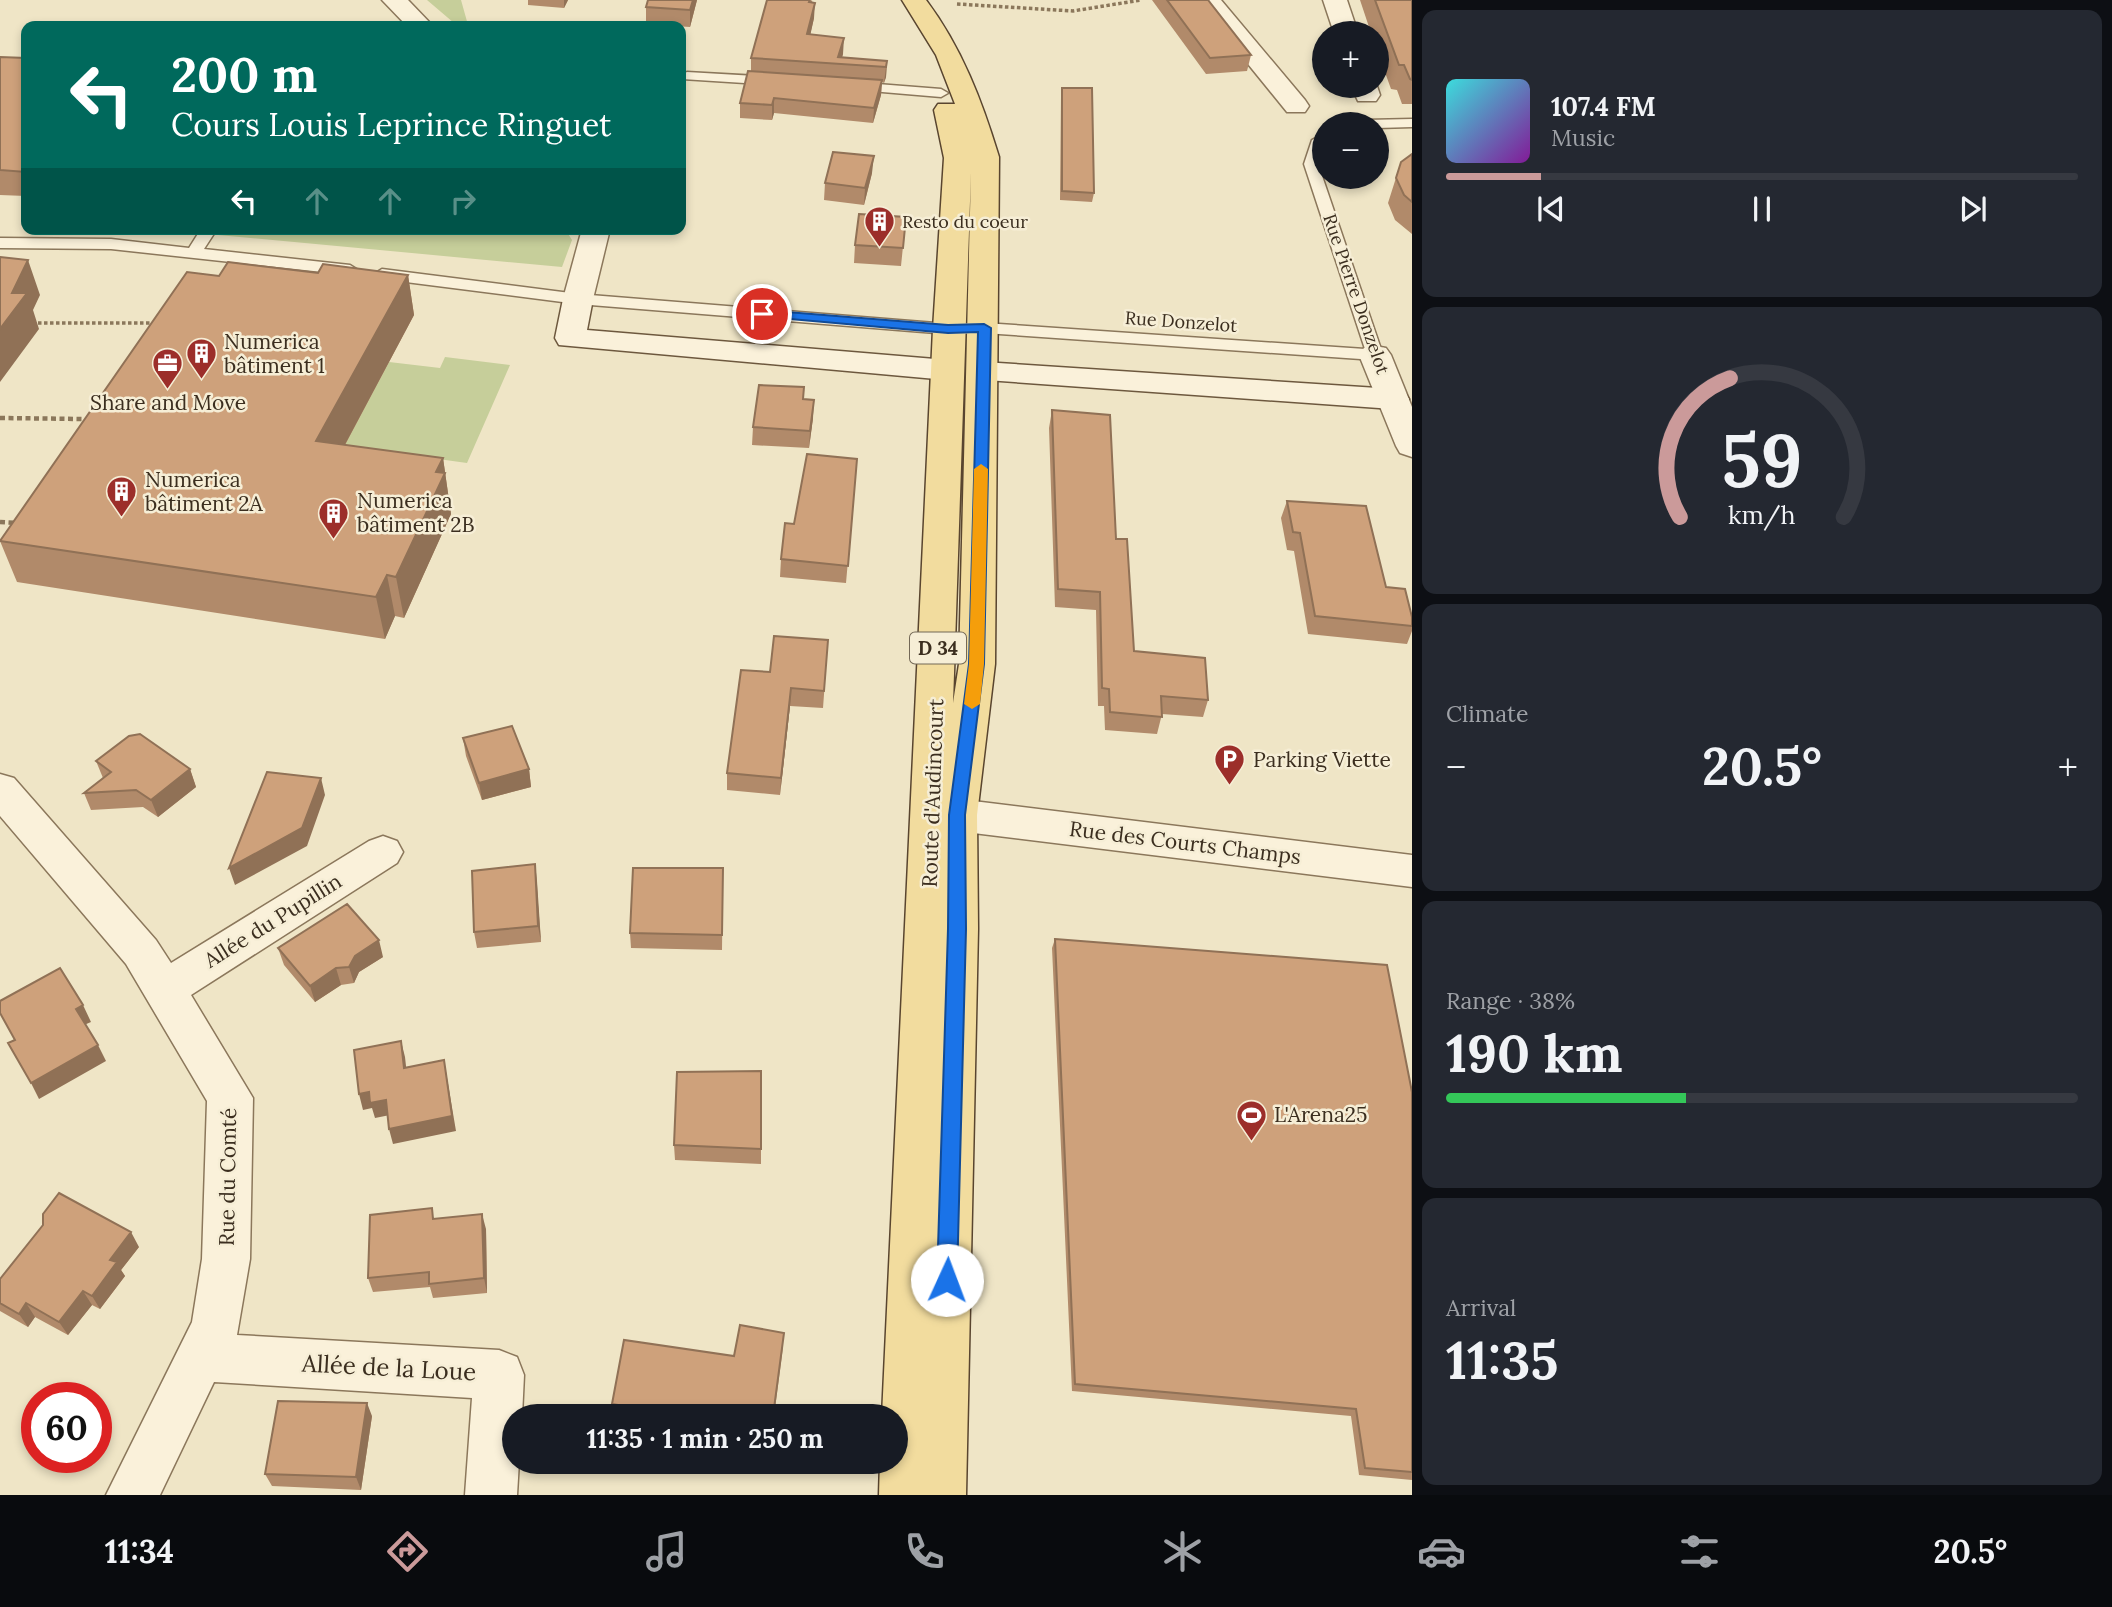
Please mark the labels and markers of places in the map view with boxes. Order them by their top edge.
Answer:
building icon: Resto du coeur [862,205,896,249]
place label: Resto du coeur [902,210,1028,233]
pin [732,284,792,344]
place label: Numerica bâtiment 1 [224,328,325,379]
building icon: Numerica bâtiment 1 [184,337,218,381]
office icon: Share and Move [151,346,185,390]
place label: Share and Move [90,389,246,416]
place label: Numerica bâtiment 2A [145,466,264,517]
building icon: Numerica bâtiment 2A [105,475,139,519]
place label: Numerica bâtiment 2B [357,487,475,538]
building icon: Numerica bâtiment 2B [317,496,351,540]
parking icon: Parking Viette [1213,743,1247,787]
place label: Parking Viette [1253,746,1391,773]
sports icon: L'Arena25 [1234,1098,1268,1142]
place label: L'Arena25 [1274,1101,1368,1128]

